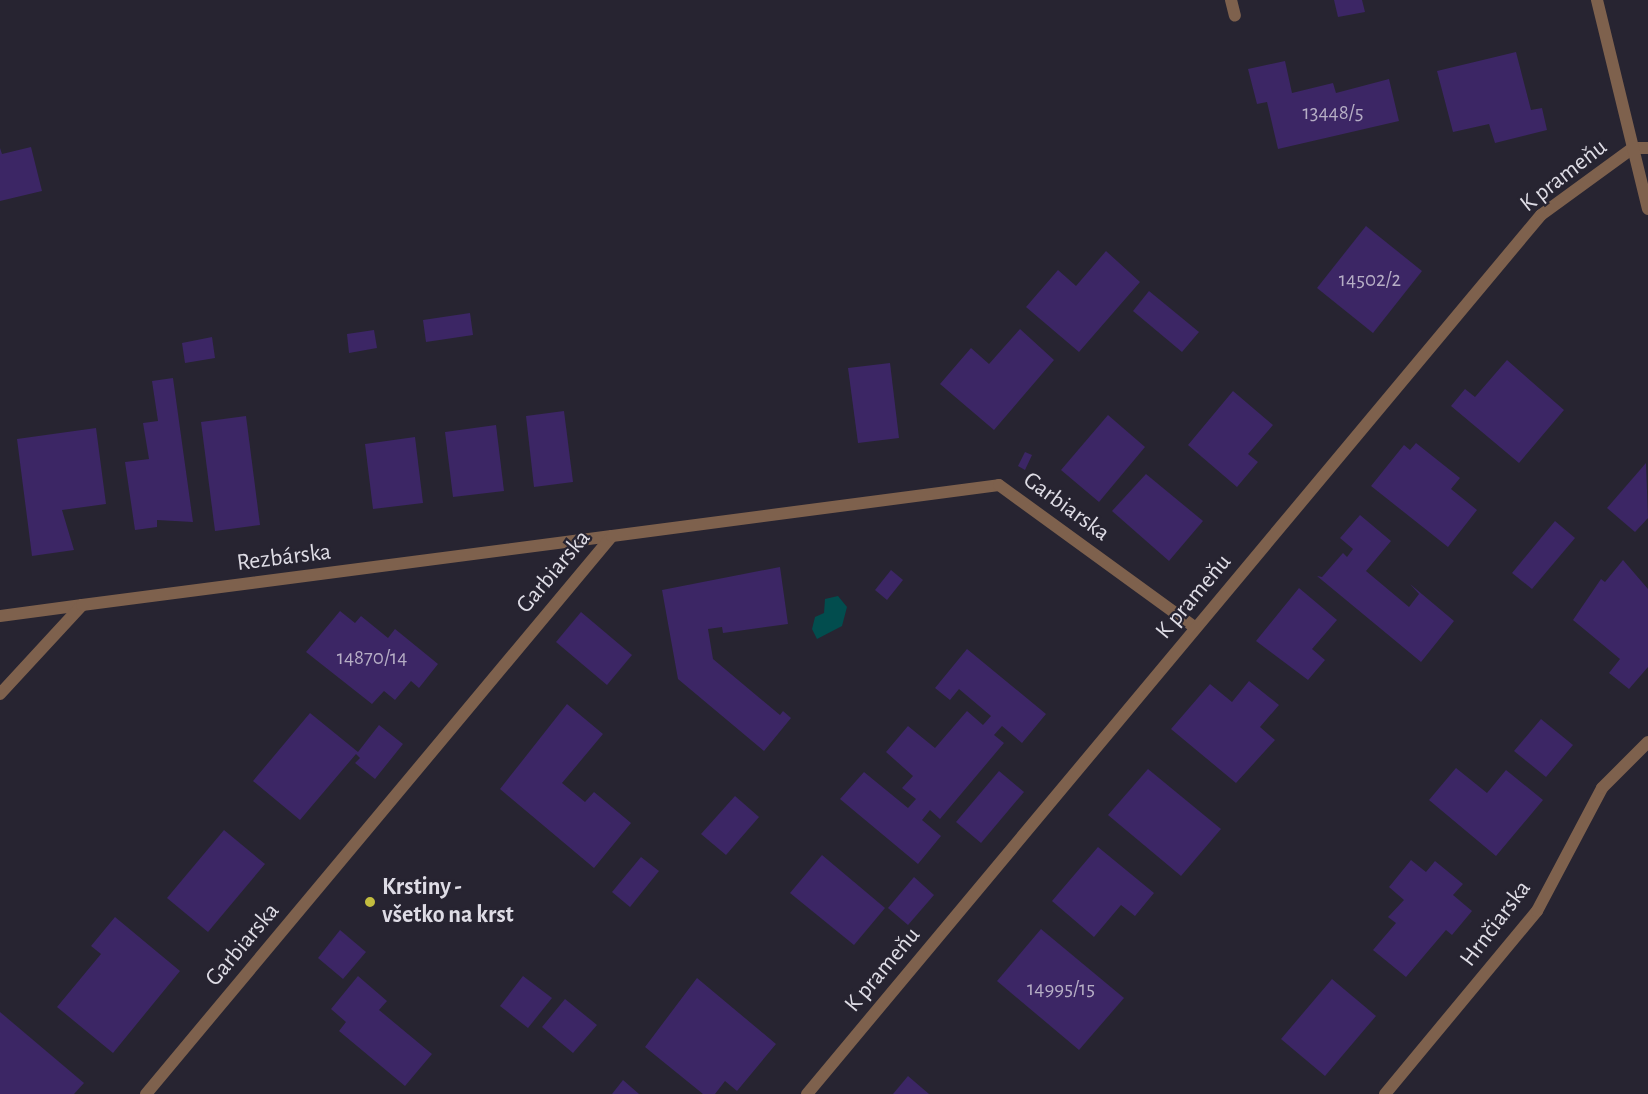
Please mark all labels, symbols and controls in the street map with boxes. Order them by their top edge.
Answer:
house number: 13448/5 [1303,100,1363,126]
street label: K prameňu [1515,133,1613,219]
house number: 14502/2 [1339,267,1401,293]
street label: Garbiarska [1017,466,1115,548]
street label: Garbiarska [511,524,597,620]
street label: Rezbárska [235,538,333,578]
street label: K prameňu [1150,549,1238,645]
house number: 14870/14 [337,645,407,671]
place label: Krstiny - všetko na krst [382,874,514,930]
street label: Hrnčiarska [1454,875,1538,973]
marker: Krstiny - všetko na krst [363,895,377,909]
street label: Garbiarska [200,897,286,993]
street label: K prameňu [839,922,927,1018]
house number: 14995/15 [1027,976,1095,1002]

